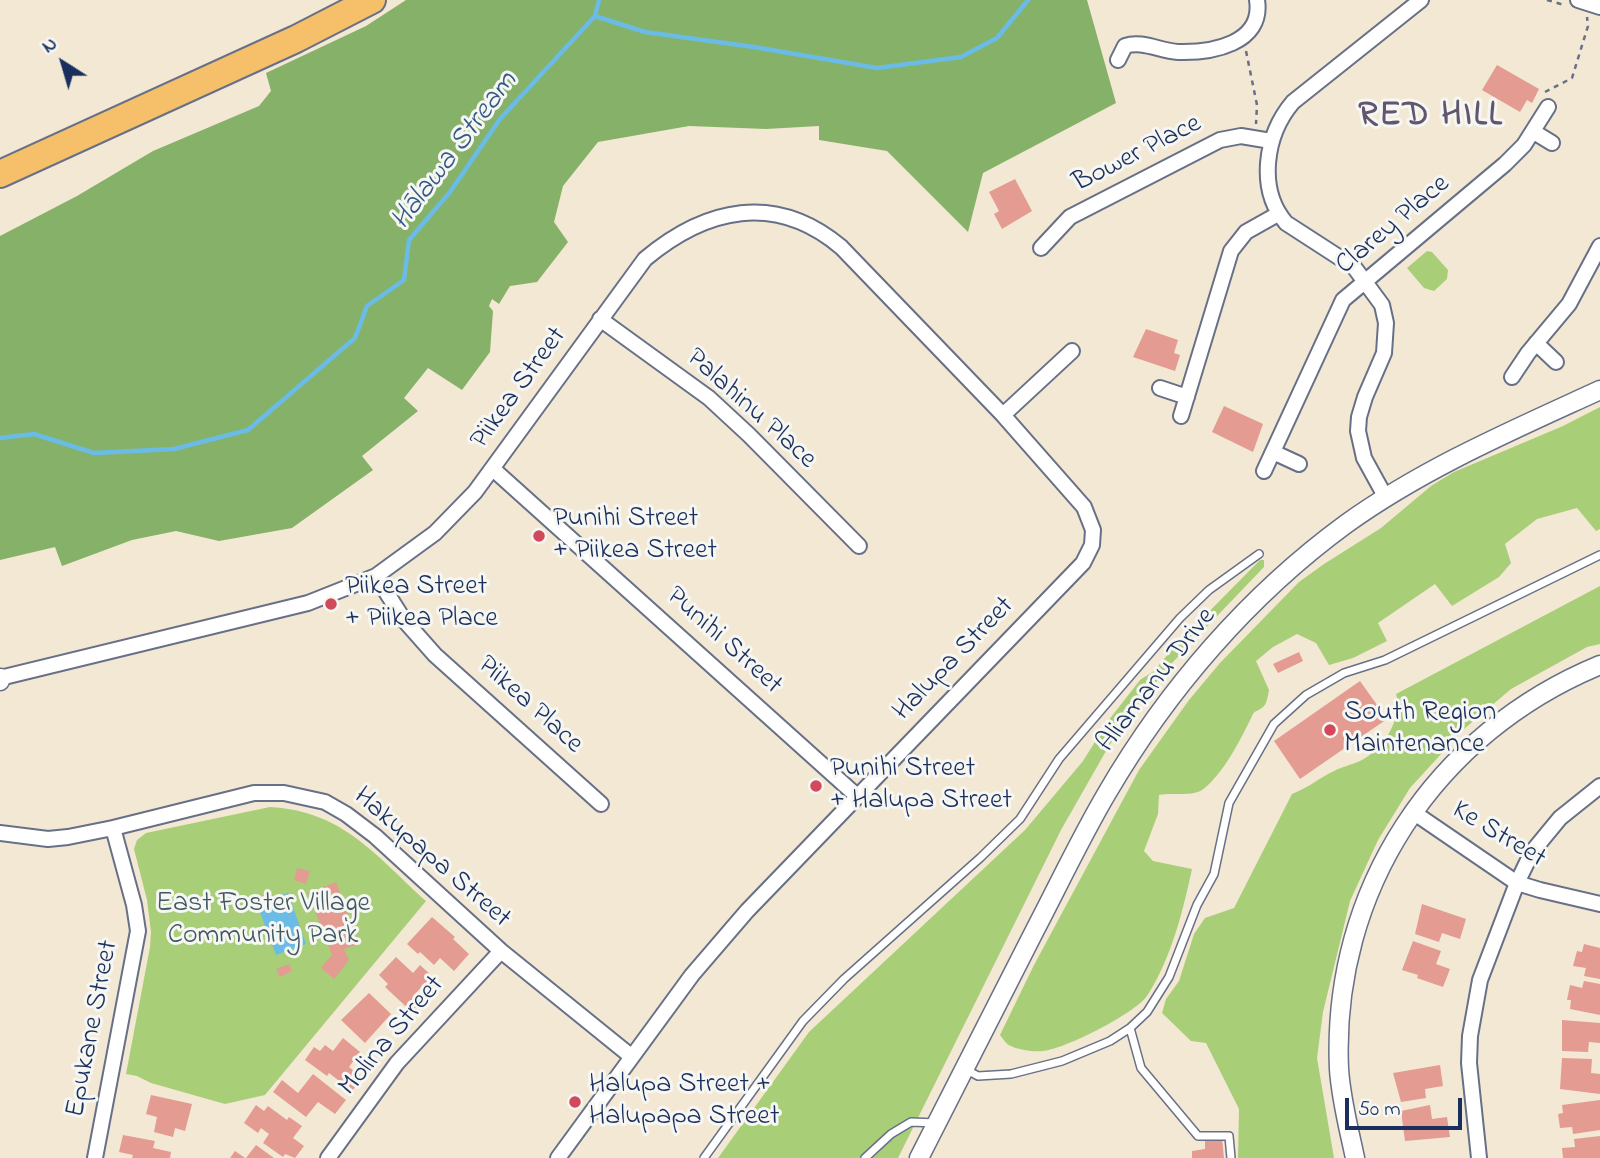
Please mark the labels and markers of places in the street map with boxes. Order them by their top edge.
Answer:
place label: Punihi Street + Piikea Street [553,503,717,569]
marker: Punihi Street + Piikea Street [531,528,547,544]
place label: Piikea Street + Piikea Place [345,571,498,637]
marker: Piikea Street + Piikea Place [323,596,339,612]
place label: South Region Maintenance [1344,697,1496,763]
marker: South Region Maintenance [1322,722,1338,738]
place label: Punihi Street + Halupa Street [830,753,1012,819]
marker: Punihi Street + Halupa Street [808,778,824,794]
place label: Halupa Street + Halupapa Street [589,1069,779,1135]
marker: Halupa Street + Halupapa Street [567,1094,583,1110]

